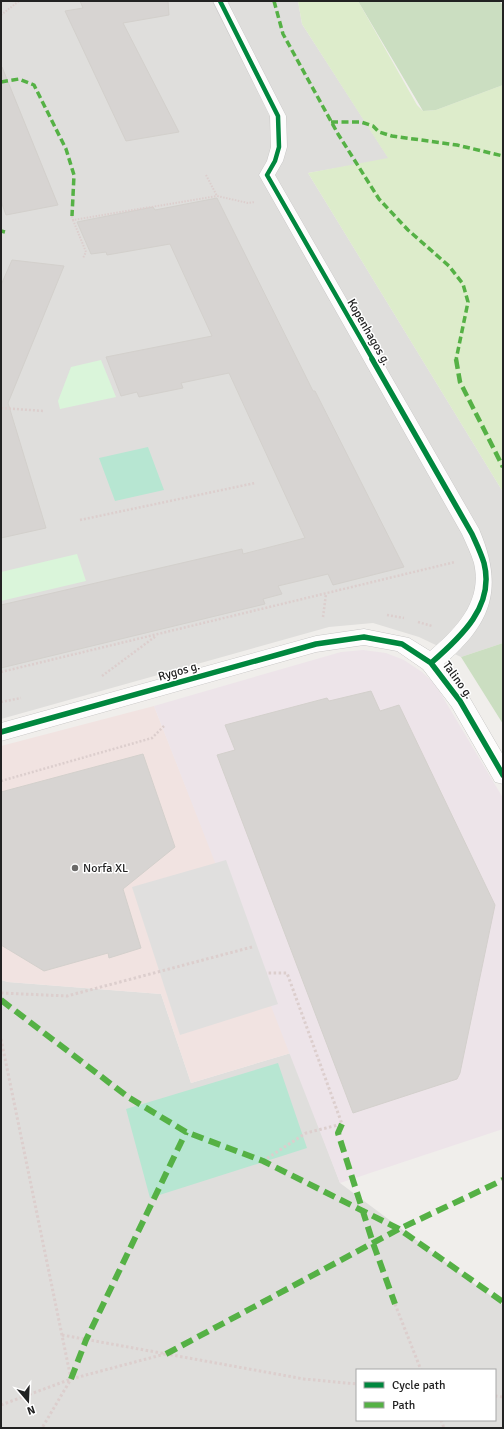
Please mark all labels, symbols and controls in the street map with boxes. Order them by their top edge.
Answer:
street label: Kopenhagos g. [343,296,394,368]
street label: Rygos g. [157,658,202,685]
street label: Talino g. [439,659,476,702]
place label: Norfa XL [83,861,128,876]
marker: Norfa XL [70,863,80,873]
legend [356,1369,496,1421]
text: Cycle path [392,1378,445,1393]
north arrow [8,1381,48,1421]
text: Path [392,1398,415,1413]
text: N [25,1403,37,1417]

